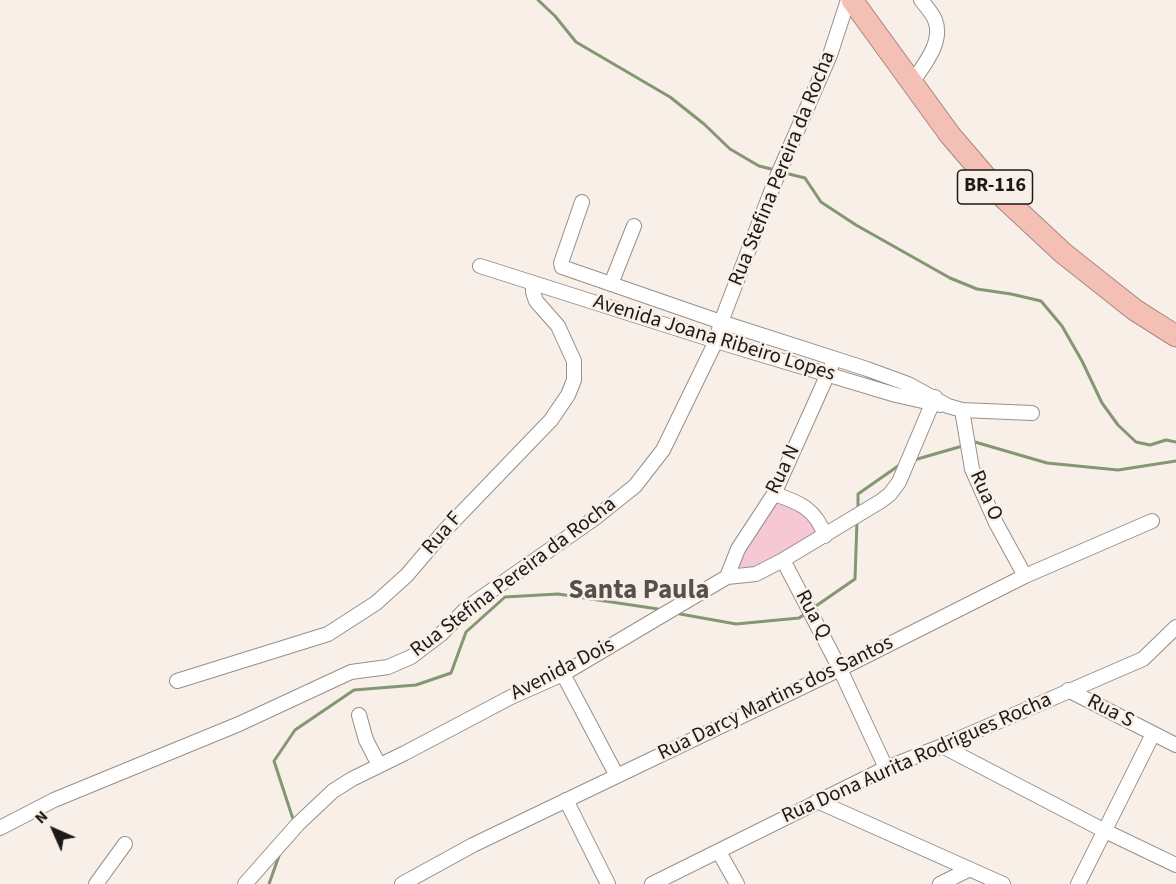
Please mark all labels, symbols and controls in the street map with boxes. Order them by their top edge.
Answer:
street label: Rua Stefina Pereira da Rocha [724,48,842,290]
road number: BR-116 [958,170,1032,204]
street label: Avenida Joana Ribeiro Lopes [590,290,838,388]
street label: Rua N [761,441,807,499]
street label: Rua O [963,467,1007,525]
street label: Rua Stefina Pereira da Rocha [406,492,622,664]
street label: Rua F [418,507,468,561]
district label: Santa Paula [569,576,709,608]
street label: Rua Q [789,586,835,644]
street label: Rua Darcy Martins dos Santos [654,631,898,767]
street label: Avenida Dois [507,633,619,707]
street label: Rua Dona Aurita Rodrigues Rocha [778,688,1056,830]
street label: Rua S [1082,690,1138,734]
north arrow [24,800,84,860]
text: N [30,806,53,829]

